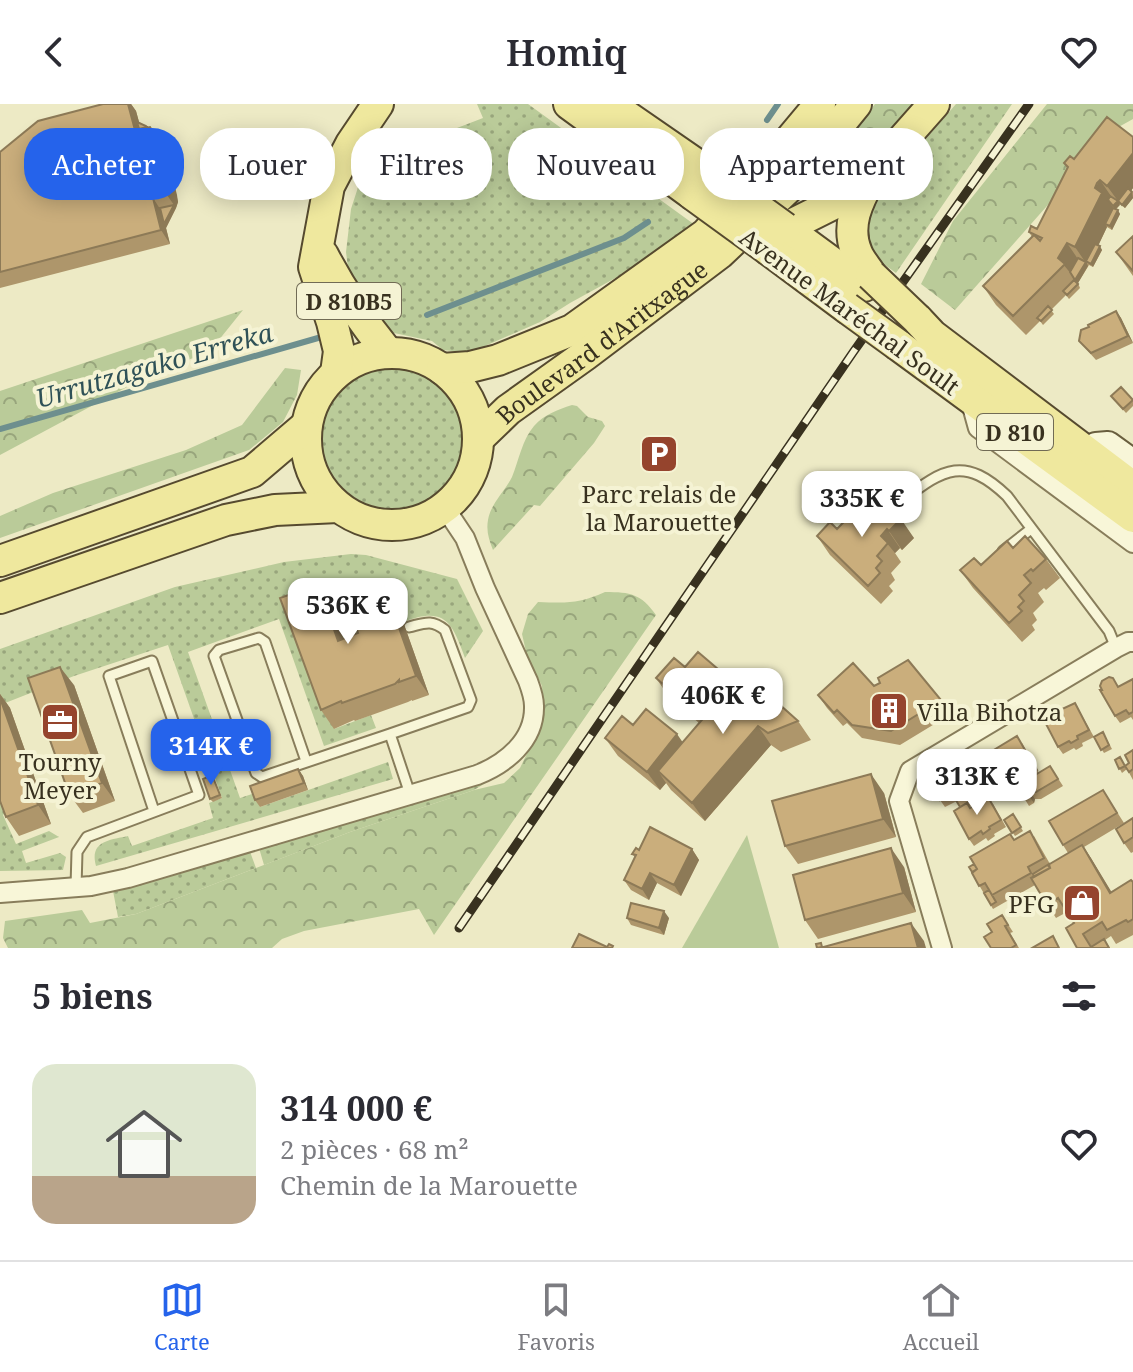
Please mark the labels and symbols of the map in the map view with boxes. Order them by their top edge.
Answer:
street label: Avenue Maréchal Soult [733,220,967,402]
street label: Boulevard d'Aritxague [488,252,714,430]
road number: D 810B5 [297,283,401,319]
water label: Urrutzagako Erreka [31,314,277,416]
road number: D 810 [977,414,1053,450]
parking icon: Parc relais de la Marouette [638,433,680,475]
pin: 335K € [797,471,927,539]
place label: Parc relais de la Marouette [582,477,736,538]
pin: 536K € [283,578,413,646]
pin: 406K € [658,668,788,736]
building icon: Villa Bihotza [868,690,910,732]
place label: Villa Bihotza [917,695,1062,728]
office icon: Tourny Meyer [39,701,81,743]
pin: 314K € [146,719,276,787]
place label: Tourny Meyer [19,745,102,806]
pin: 313K € [912,749,1042,817]
shop icon: PFG [1061,882,1103,924]
place label: PFG [1008,887,1054,920]

